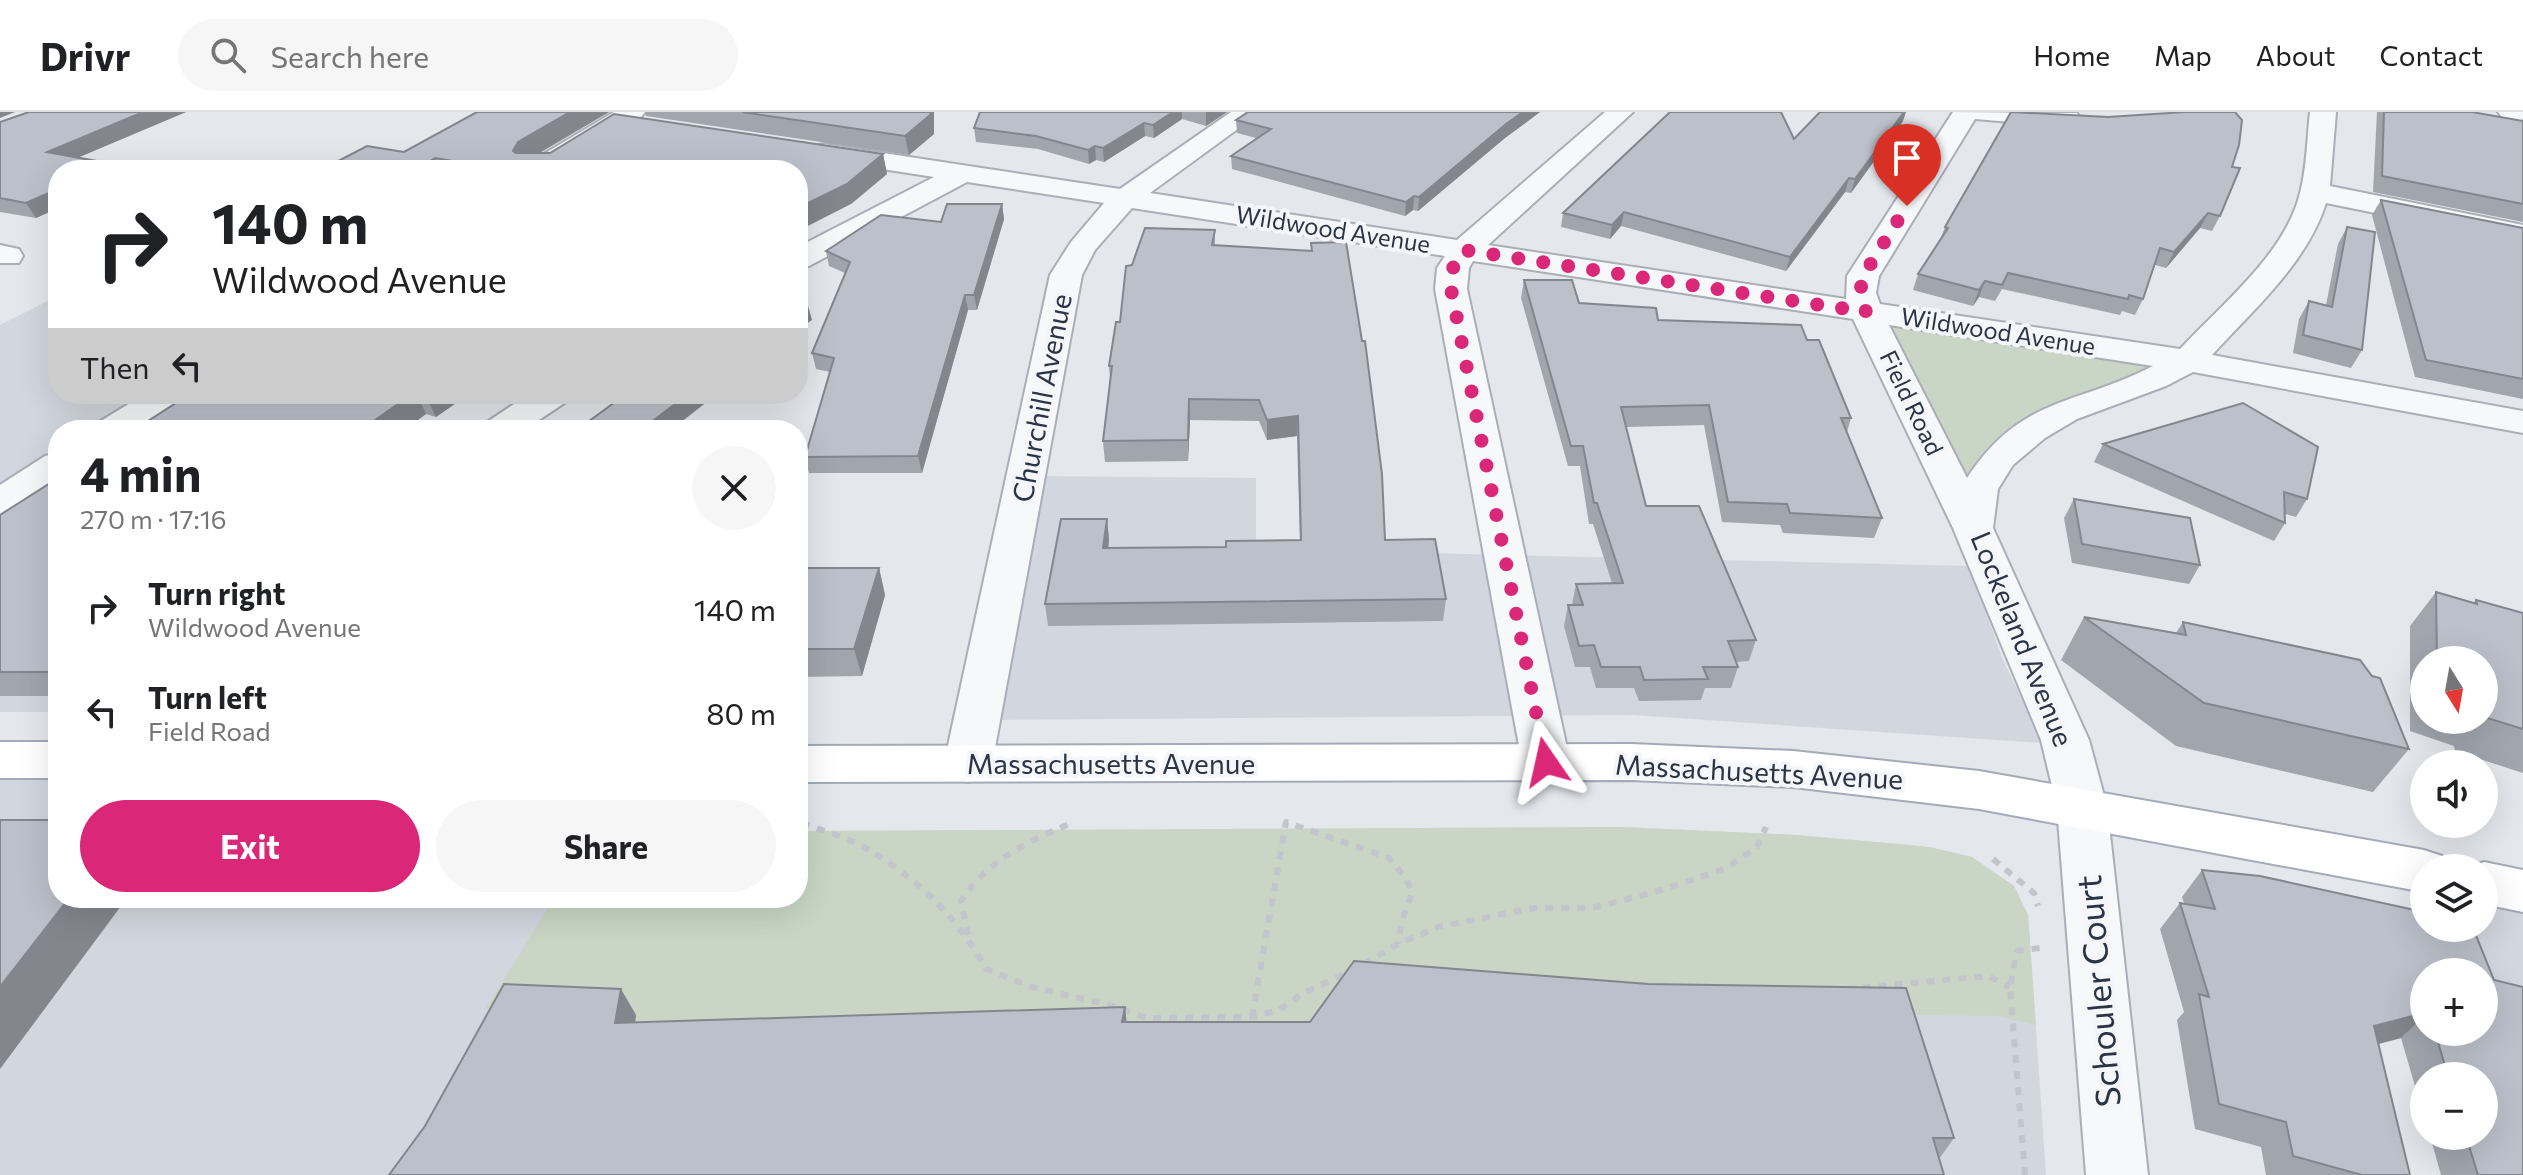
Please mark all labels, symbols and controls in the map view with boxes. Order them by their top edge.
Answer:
search box [178,19,738,91]
text: Drivr [40,32,130,79]
icon: search [206,33,250,77]
text: Search here [270,37,429,74]
text: Home [2033,38,2110,72]
text: Map [2154,38,2212,72]
text: About [2256,38,2336,72]
text: Contact [2380,38,2483,72]
pin [1873,124,1941,206]
icon: arrive [1885,136,1929,180]
text: 140 m [212,187,368,256]
icon: right [80,192,184,296]
street label: Wildwood Avenue [1234,199,1433,258]
text: Wildwood Avenue [212,256,507,300]
street label: Churchill Avenue [1004,291,1078,505]
street label: Wildwood Avenue [1899,301,2098,360]
icon: left [165,344,209,388]
street label: Field Road [1875,345,1950,460]
text: Then [80,348,149,385]
text: 4 min [80,443,202,502]
button: close [692,446,776,530]
text: 270 m · 17:16 [80,503,227,534]
street label: Lockeland Avenue [1964,526,2082,751]
text: Turn right [148,574,285,611]
icon: right [80,586,124,630]
text: 140 m [694,590,776,627]
text: Wildwood Avenue [148,611,361,642]
north arrow [2410,646,2498,734]
map controls [2410,646,2498,1150]
text: Turn left [148,678,267,715]
icon: left [80,690,124,734]
text: 80 m [706,694,776,731]
text: Field Road [148,715,271,746]
position arrow [1504,720,1588,804]
street label: Massachusetts Avenue [967,746,1255,780]
street label: Massachusetts Avenue [1614,746,1904,796]
button: sound [2410,750,2498,838]
button: Exit [80,800,420,892]
button: Share [436,800,776,892]
button: layers [2410,854,2498,942]
street label: Schouler Court [2066,874,2128,1109]
button: + [2410,958,2498,1046]
button: − [2410,1062,2498,1150]

